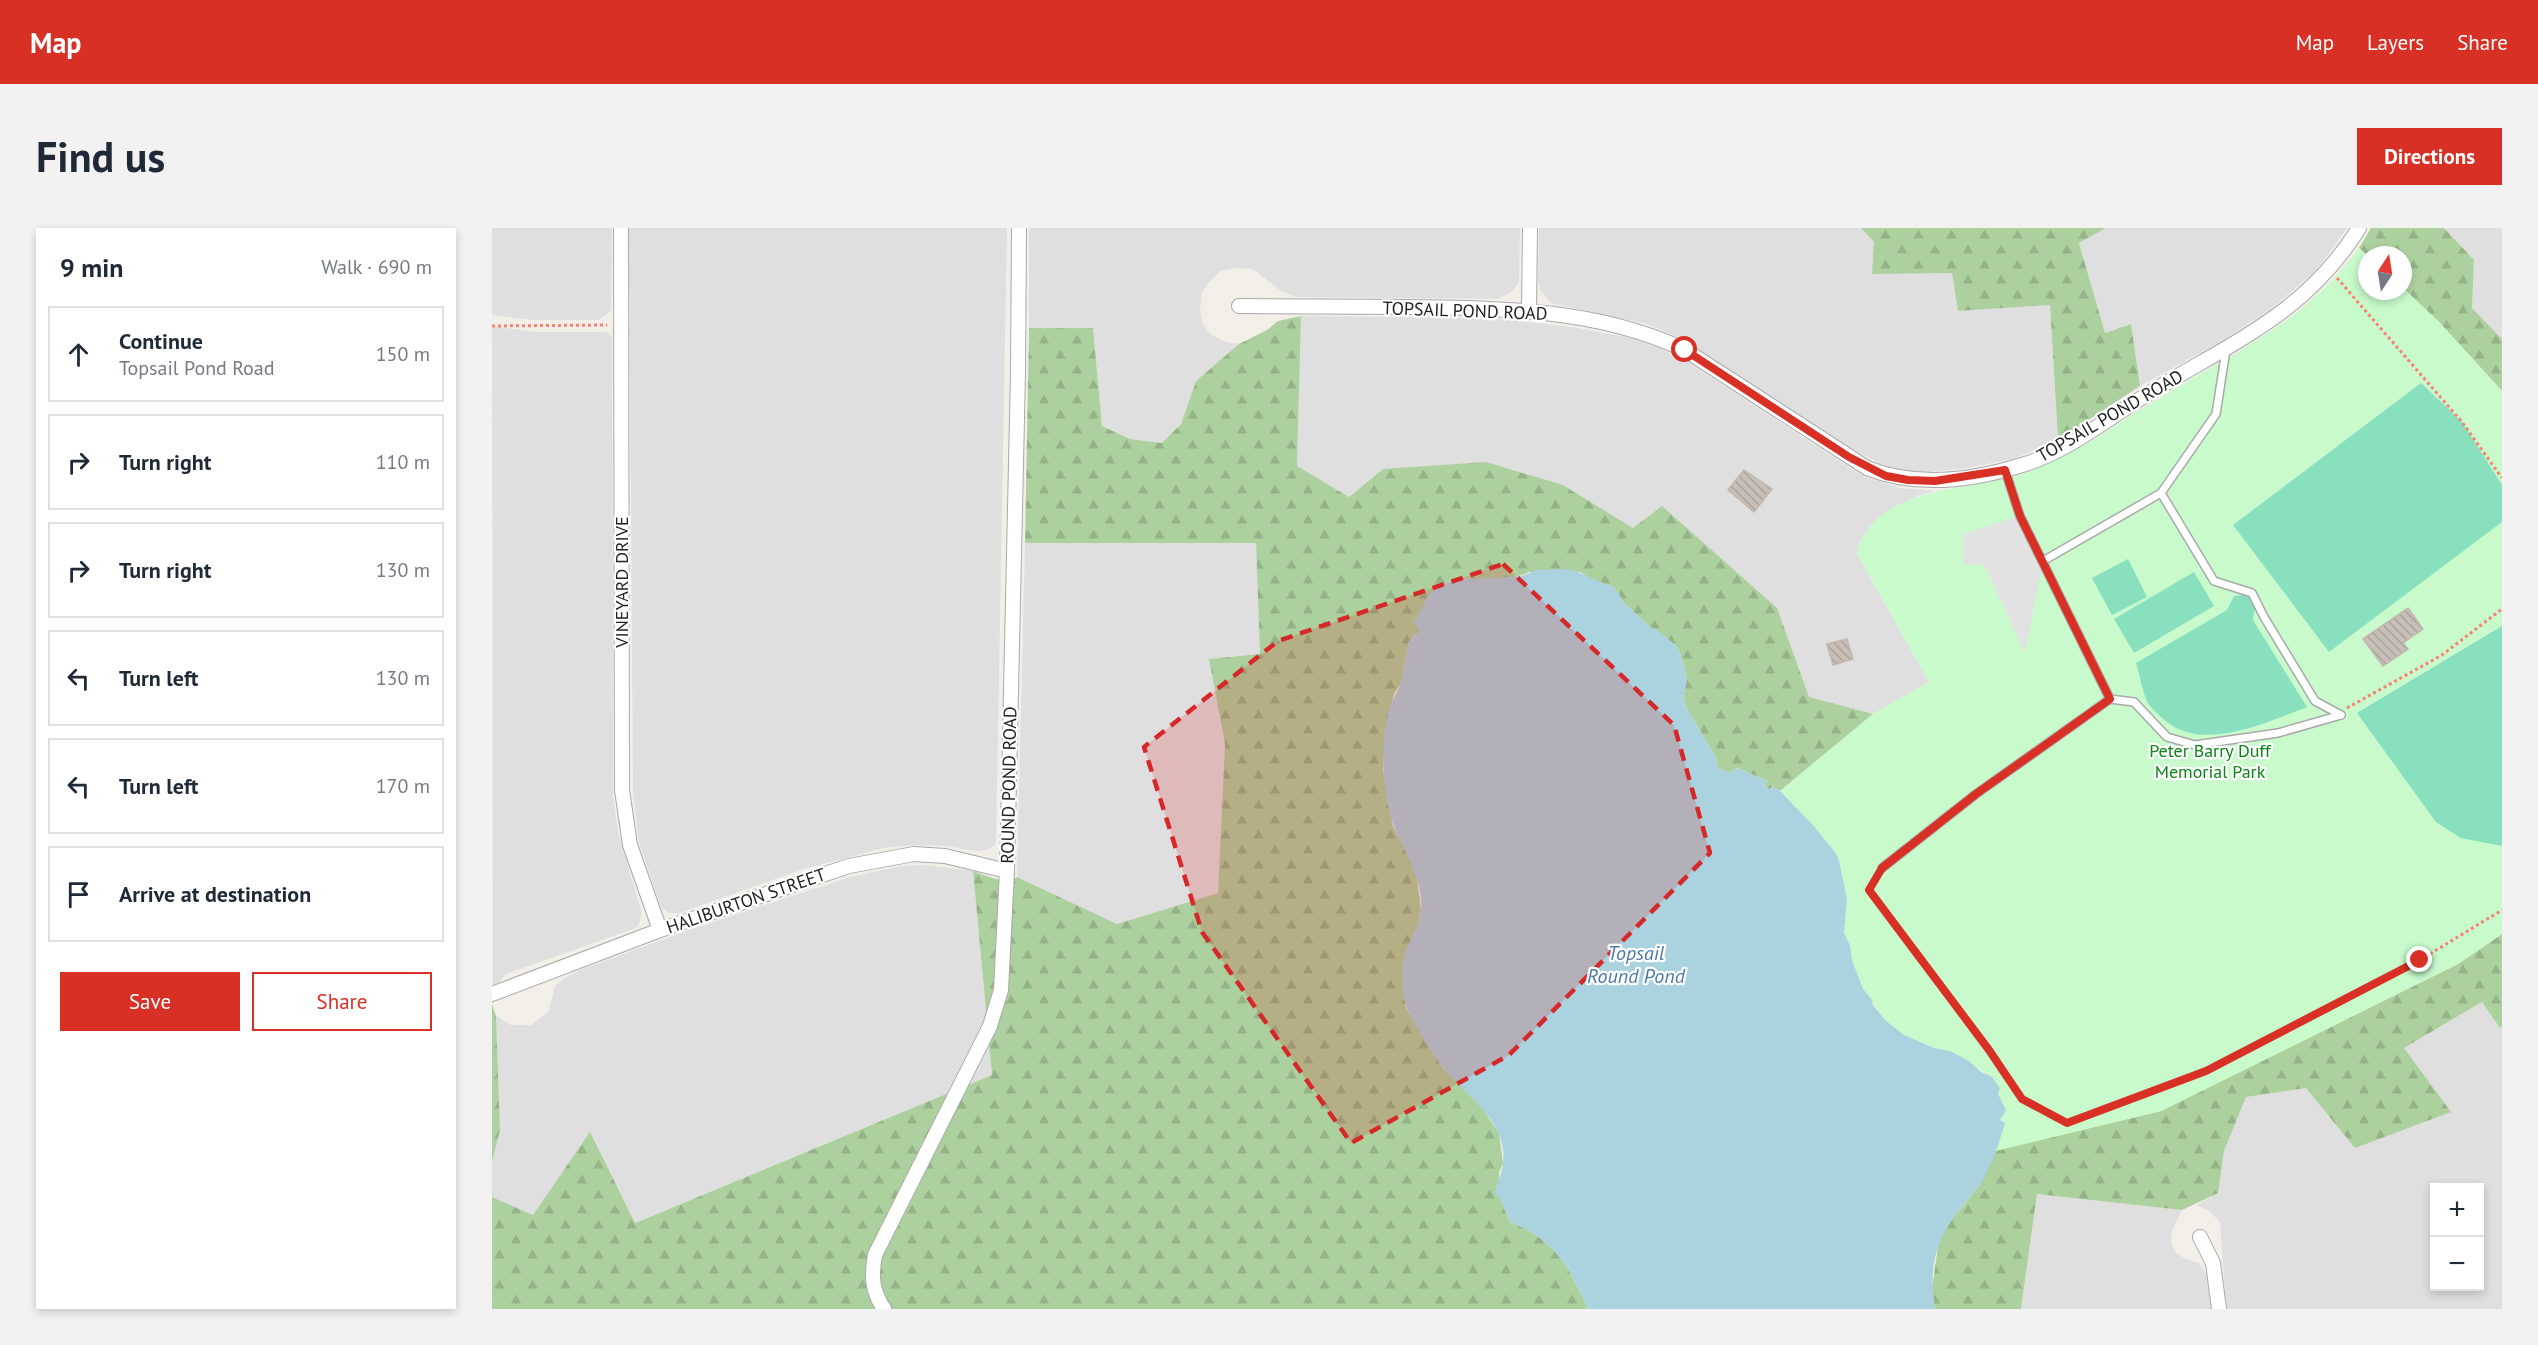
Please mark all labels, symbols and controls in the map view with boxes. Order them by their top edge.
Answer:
text: Map [30,24,81,61]
text: Map [2296,29,2334,56]
text: Layers [2367,29,2424,56]
text: Share [2457,29,2508,56]
button: Directions [2357,128,2502,185]
text: Find us [36,129,165,184]
north arrow [2358,246,2412,300]
text: 9 min [60,251,123,284]
text: Walk · 690 m [321,254,432,280]
street label: TOPSAIL POND ROAD [1382,296,1548,325]
text: Continue [119,327,203,355]
route start [1671,336,1697,362]
icon: ahead [62,338,95,371]
text: 150 m [376,341,430,367]
text: Topsail Pond Road [119,355,275,381]
street label: TOPSAIL POND ROAD [2033,364,2187,467]
icon: right [62,446,95,479]
text: Turn right [119,448,211,476]
text: 110 m [376,449,430,475]
street label: VINEYARD DRIVE [610,516,633,649]
icon: right [62,554,95,587]
text: Turn right [119,556,211,584]
text: 130 m [376,557,430,583]
icon: left [62,662,95,695]
text: Turn left [119,664,199,692]
text: 130 m [376,665,430,691]
street label: ROUND POND ROAD [996,706,1021,864]
park label: Peter Barry Duff Memorial Park [2149,739,2272,783]
icon: left [62,770,95,803]
text: Turn left [119,772,199,800]
text: 170 m [376,773,430,799]
street label: HALIBURTON STREET [663,862,829,939]
icon: arrive [62,878,95,911]
text: Arrive at destination [119,880,311,908]
water label: Topsail Round Pond [1587,940,1686,989]
route end [2406,946,2432,972]
button: Save [60,972,240,1031]
button: Share [252,972,432,1031]
map controls [2430,1183,2484,1291]
button: + [2430,1183,2484,1237]
button: − [2430,1237,2484,1291]

